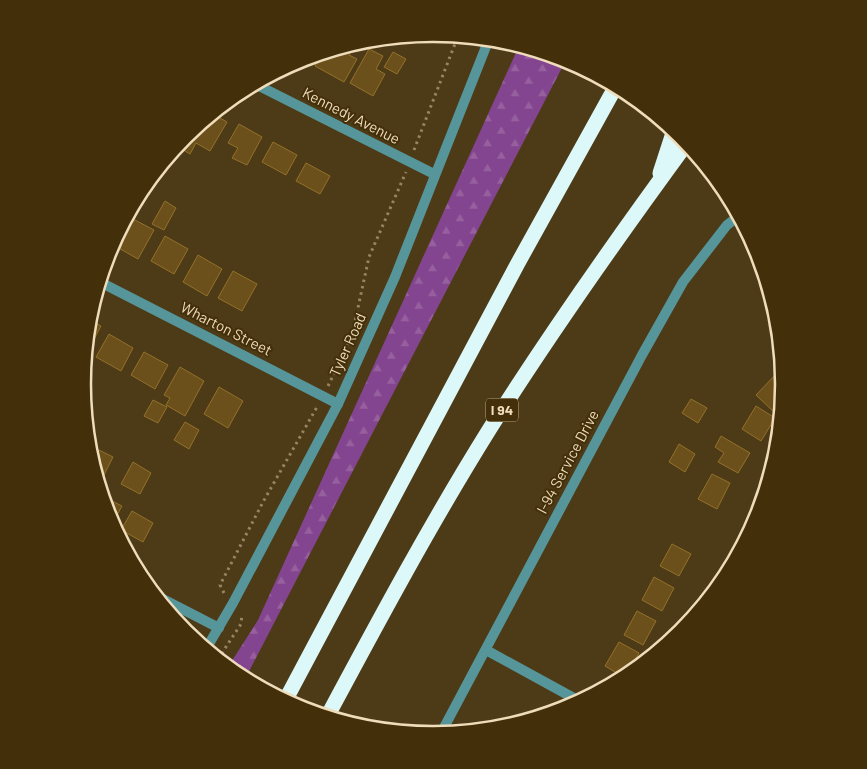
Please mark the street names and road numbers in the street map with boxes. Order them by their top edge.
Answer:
street label: Kennedy Avenue [300,83,403,147]
street label: Wharton Street [178,297,275,359]
street label: Tyler Road [325,310,369,379]
road number: I 94 [486,398,518,422]
street label: I-94 Service Drive [532,407,602,516]

